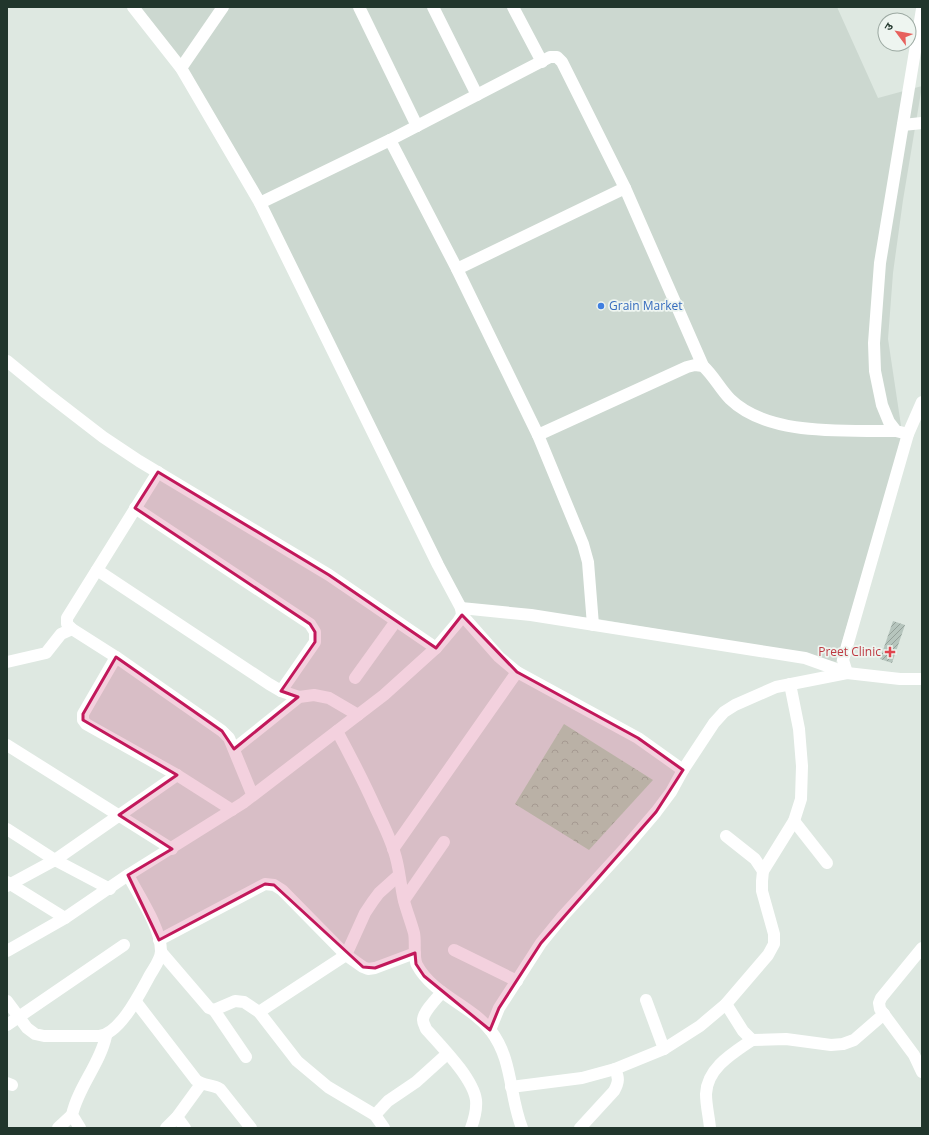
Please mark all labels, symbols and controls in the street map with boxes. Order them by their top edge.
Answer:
north arrow [877,12,917,52]
text: उ [880,19,896,33]
place label: Grain Market [609,297,683,314]
marker: Grain Market [596,301,606,311]
place label: Preet Clinic [818,643,881,660]
marker: Preet Clinic [884,646,896,658]

